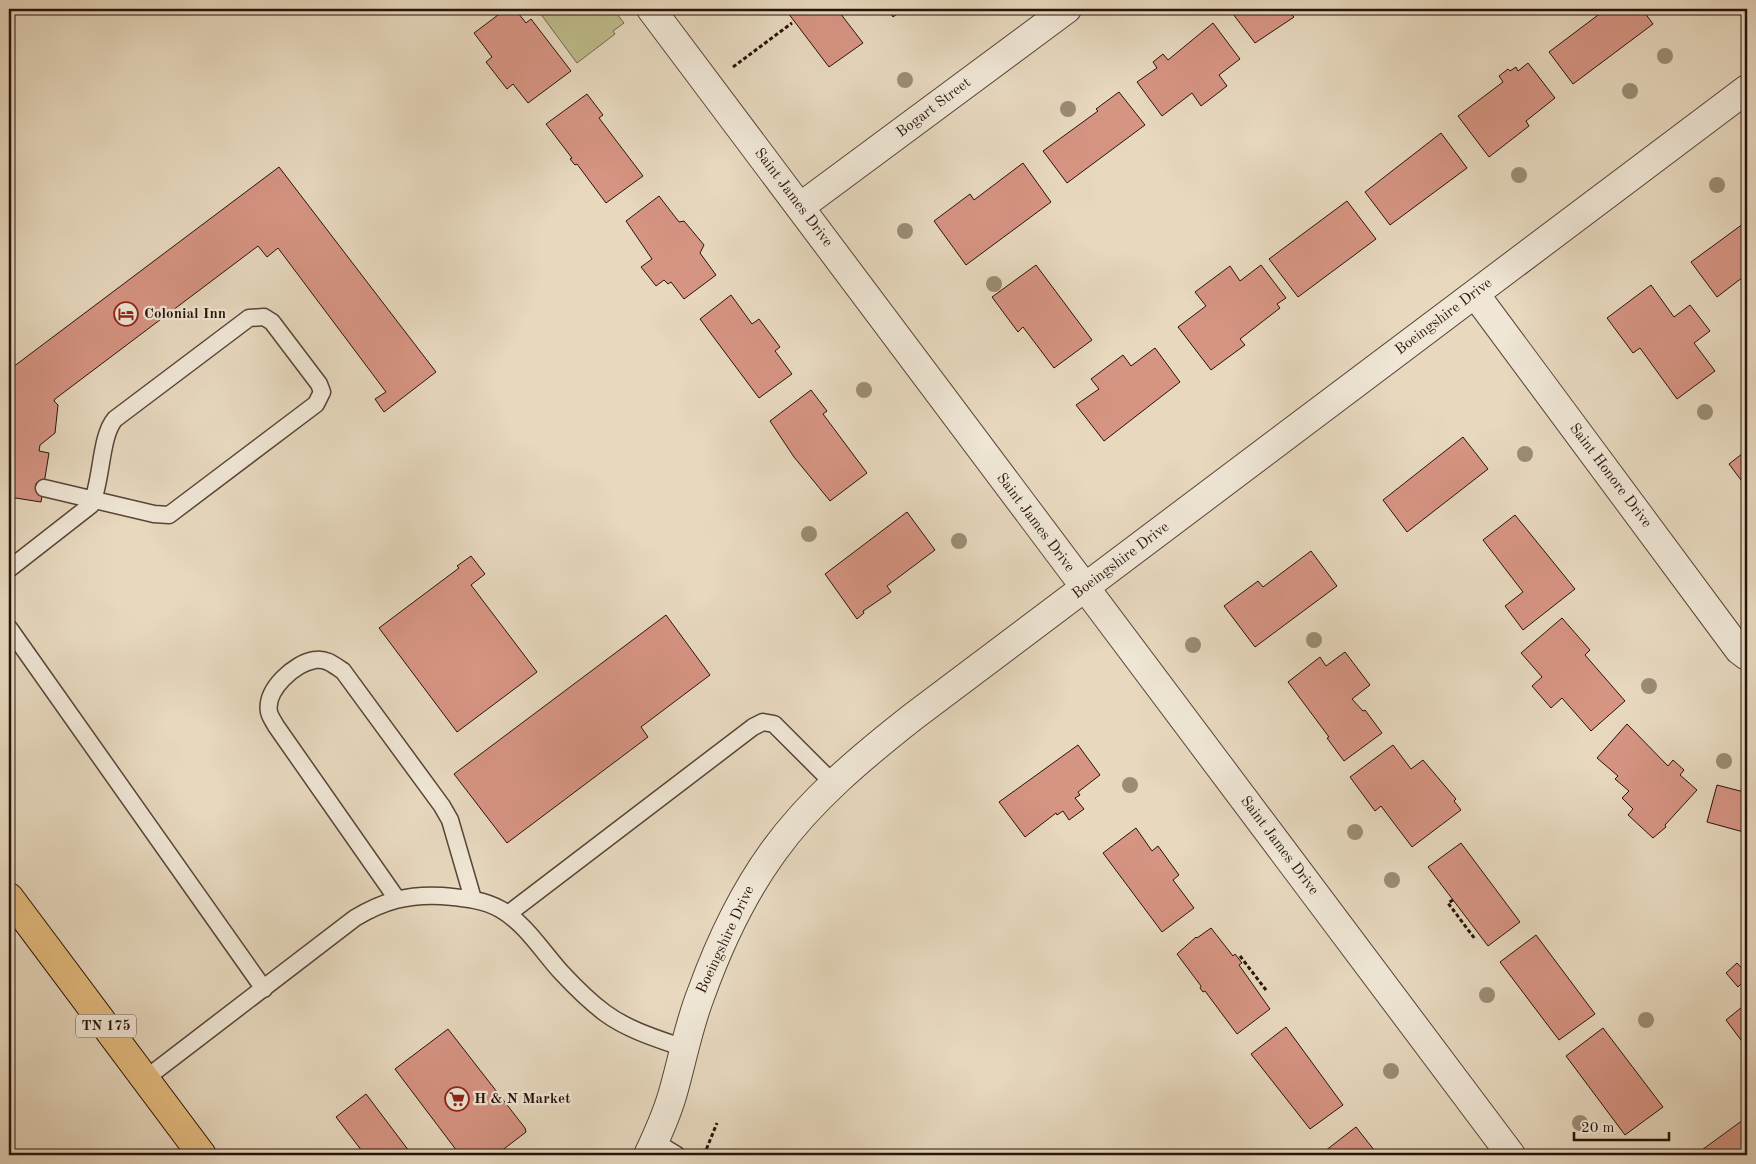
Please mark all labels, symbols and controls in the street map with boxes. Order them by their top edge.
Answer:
street label: Bogart Street [894,75,974,141]
street label: Saint James Drive [751,146,835,250]
street label: Boeingshire Drive [1393,276,1495,358]
hotel icon: Colonial Inn [113,301,139,327]
place label: Colonial Inn [144,307,226,322]
street label: Saint Honore Drive [1566,421,1654,531]
street label: Saint James Drive [993,471,1077,575]
street label: Boeingshire Drive [1070,520,1172,602]
street label: Saint James Drive [1237,794,1321,898]
street label: Boeingshire Drive [694,884,758,996]
road number: TN 175 [76,1014,136,1038]
supermarket icon: H & N Market [444,1086,470,1112]
place label: H & N Market [474,1092,571,1107]
scale bar [1574,1109,1668,1141]
text: 20 m [1581,1121,1615,1136]

